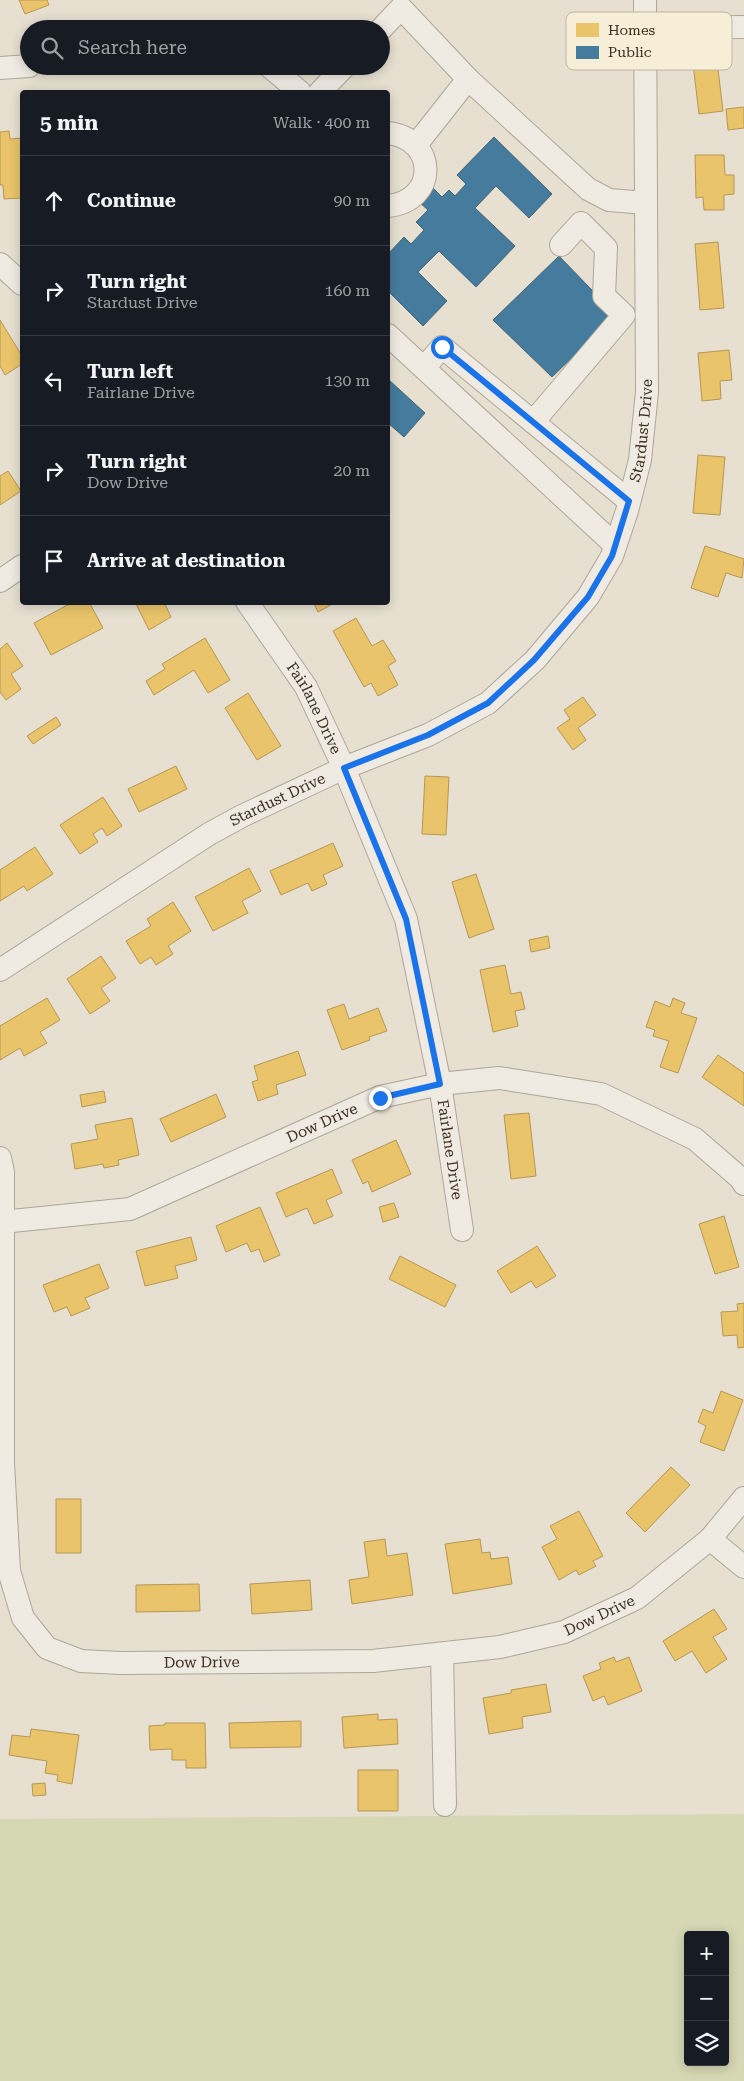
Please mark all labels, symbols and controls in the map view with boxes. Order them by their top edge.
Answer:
legend [566,12,732,70]
search box [20,20,390,75]
text: Homes [608,22,656,38]
icon: search [38,34,66,62]
text: Search here [78,36,187,59]
text: Public [608,44,652,60]
text: 5 min [40,111,98,135]
text: Walk · 400 m [273,113,370,132]
icon: ahead [40,187,68,215]
text: Continue [87,189,176,212]
text: 90 m [333,191,370,210]
text: Turn right [87,270,187,293]
icon: right [40,277,68,305]
text: 160 m [324,281,370,300]
text: Stardust Drive [87,293,198,312]
route start [431,336,454,359]
text: Turn left [87,360,173,383]
icon: left [40,367,68,395]
text: 130 m [324,371,370,390]
street label: Stardust Drive [626,379,656,484]
text: Fairlane Drive [87,383,195,402]
text: Turn right [87,450,187,473]
icon: right [40,457,68,485]
text: 20 m [333,461,370,480]
text: Dow Drive [87,473,168,492]
icon: arrive [40,547,68,575]
text: Arrive at destination [87,549,285,572]
street label: Fairlane Drive [283,659,345,757]
street label: Stardust Drive [226,769,328,830]
route end [369,1087,392,1110]
street label: Fairlane Drive [433,1098,466,1201]
street label: Dow Drive [284,1099,360,1147]
street label: Dow Drive [561,1591,638,1640]
street label: Dow Drive [164,1653,240,1672]
map controls [684,1931,729,2066]
button: + [684,1931,729,1976]
button: − [684,1976,729,2021]
button: layers [684,2021,729,2066]

